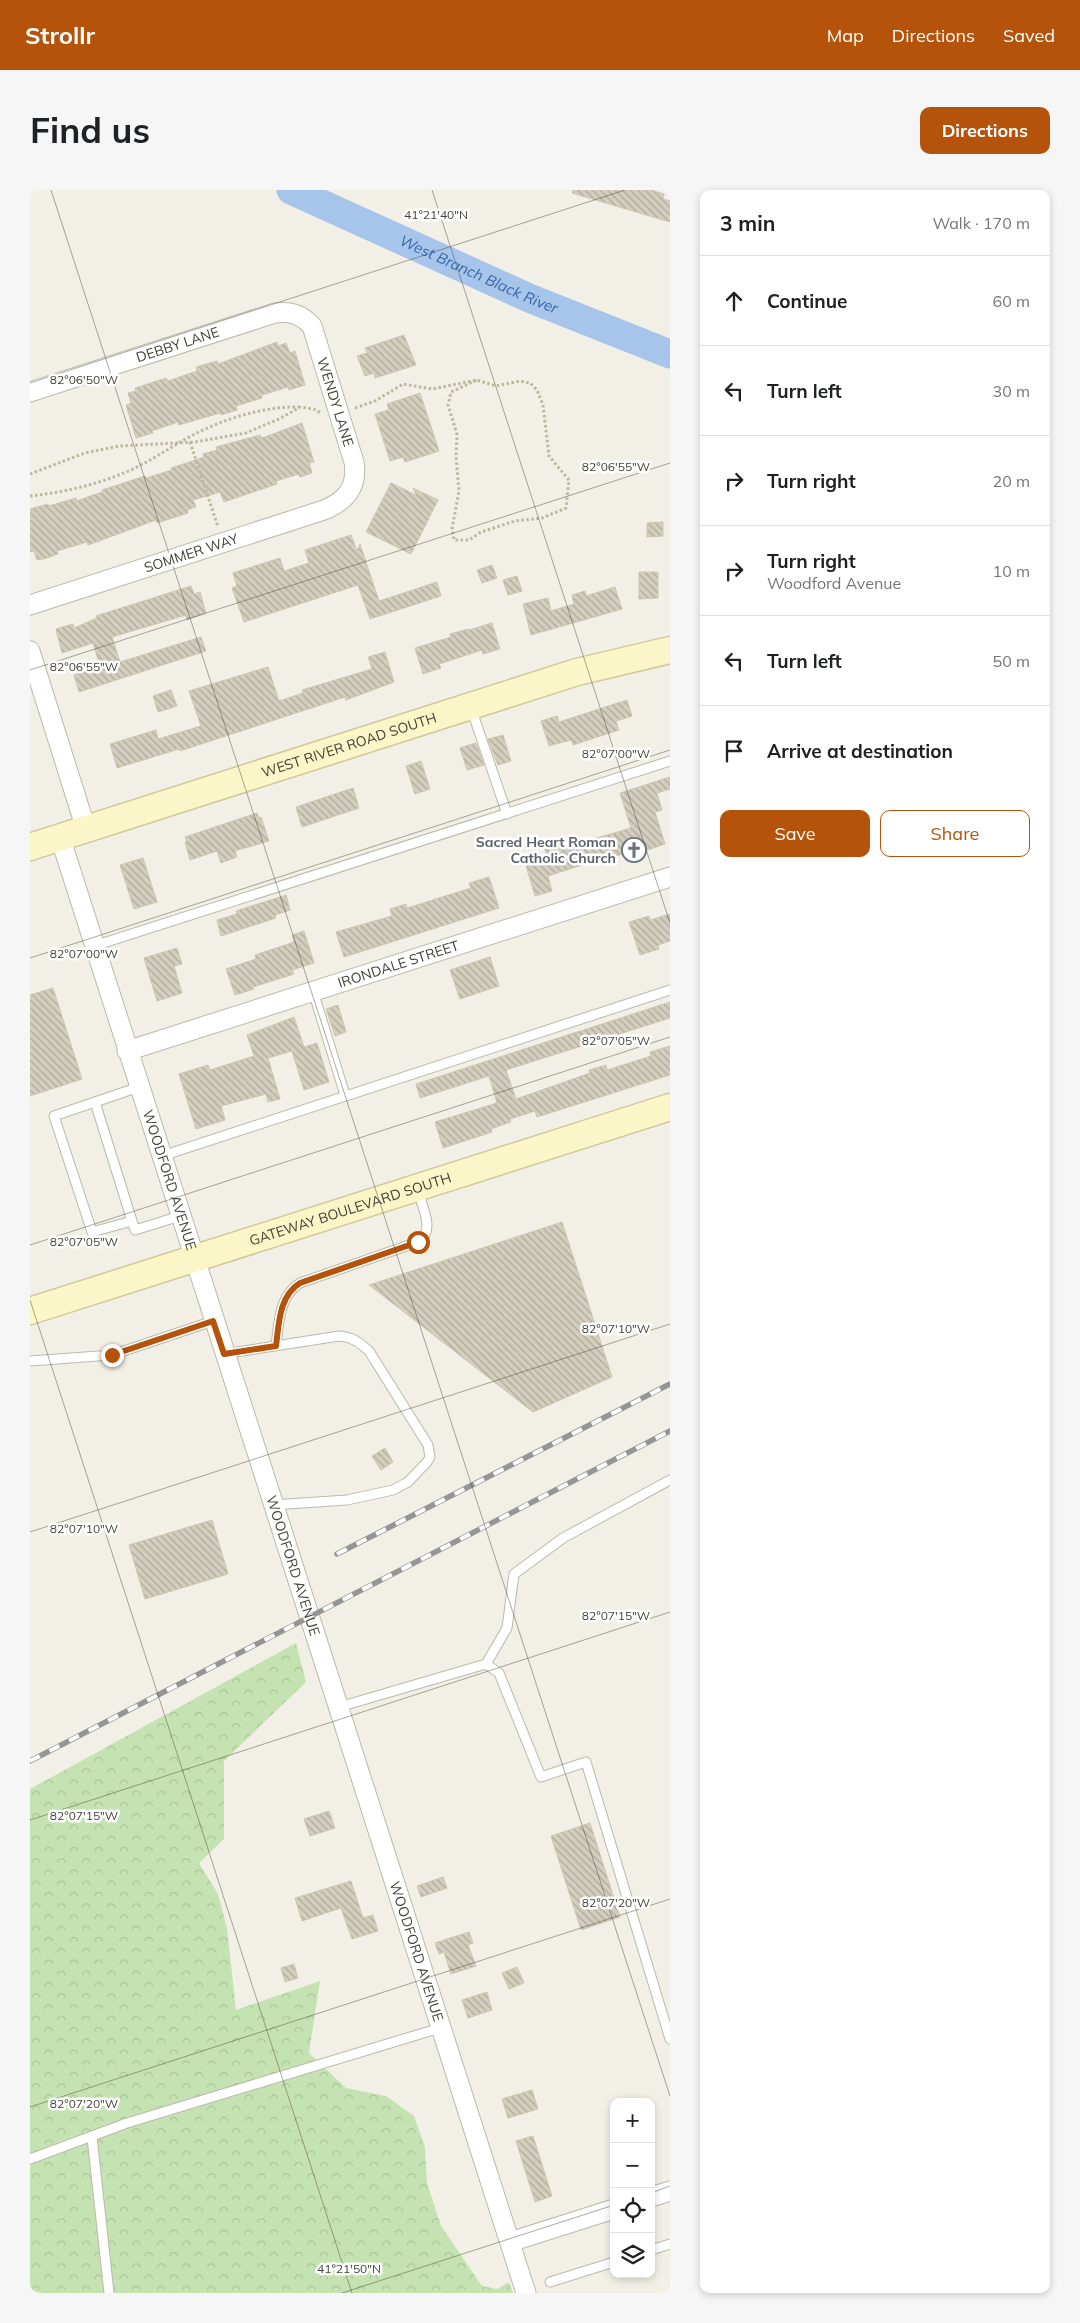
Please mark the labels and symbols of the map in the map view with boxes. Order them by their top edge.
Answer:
text: 41°21'40"N [404,207,468,222]
water label: West Branch Black River [397,231,561,318]
street label: DEBBY LANE [134,323,221,366]
street label: WENDY LANE [313,355,358,449]
text: 82°06'50"W [50,372,118,387]
text: 82°06'55"W [582,459,650,474]
street label: SOMMER WAY [142,529,241,577]
text: 82°06'55"W [50,659,118,674]
street label: WEST RIVER ROAD SOUTH [259,709,439,781]
text: 82°07'00"W [582,746,650,761]
place label: Sacred Heart Roman Catholic Church [476,833,616,867]
church icon: Sacred Heart Roman Catholic Church [621,837,647,863]
street label: IRONDALE STREET [336,936,462,992]
text: 82°07'00"W [50,946,118,961]
text: 82°07'05"W [582,1033,650,1048]
street label: WOODFORD AVENUE [139,1108,201,1252]
street label: GATEWAY BOULEVARD SOUTH [247,1168,453,1250]
route start [407,1231,430,1254]
text: 82°07'05"W [50,1234,118,1249]
text: 82°07'10"W [582,1321,650,1336]
route end [101,1344,124,1367]
street label: WOODFORD AVENUE [262,1493,324,1638]
text: 82°07'10"W [50,1521,118,1536]
text: 82°07'15"W [582,1608,650,1623]
text: 82°07'15"W [50,1808,118,1823]
street label: WOODFORD AVENUE [386,1879,447,2024]
text: 82°07'20"W [582,1895,650,1910]
text: 82°07'20"W [50,2096,118,2111]
text: 41°21'50"N [317,2261,381,2276]

